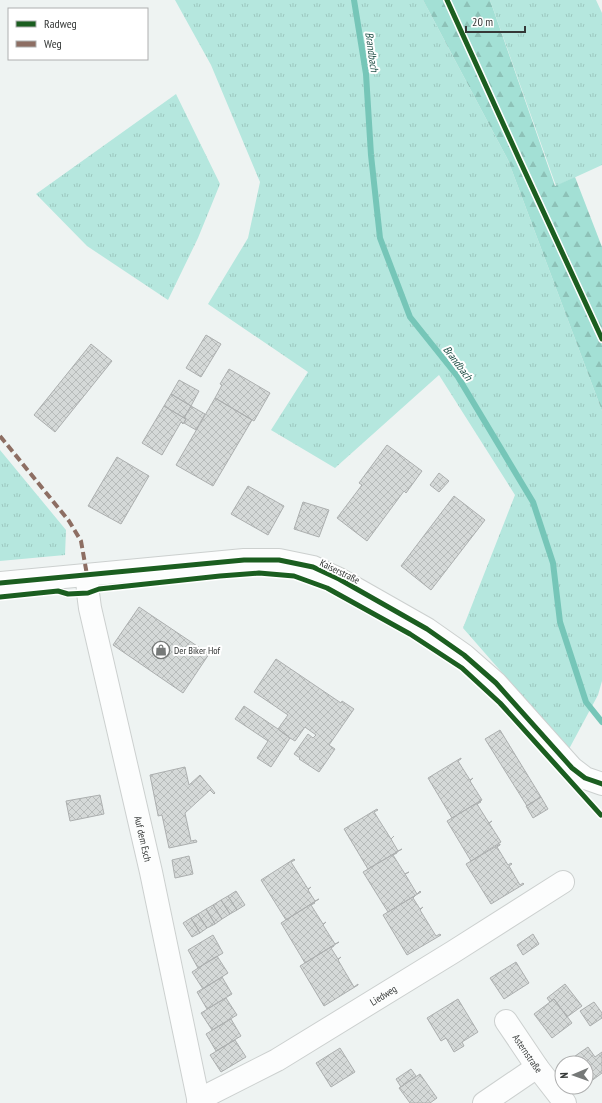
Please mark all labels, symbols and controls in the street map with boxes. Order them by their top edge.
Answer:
legend [8,8,148,60]
scale bar [466,8,525,34]
text: 20 m [472,14,493,29]
text: Radweg [44,16,77,31]
water label: Brandbach [362,31,382,74]
text: Weg [44,36,62,51]
water label: Brandbach [440,343,476,384]
street label: Kaiserstraße [318,556,362,587]
shop icon: Der Biker Hof [151,640,171,660]
place label: Der Biker Hof [174,644,220,657]
street label: Auf dem Esch [131,815,154,863]
street label: Liedweg [368,982,399,1008]
street label: Asternstraße [510,1032,545,1076]
north arrow [554,1055,594,1095]
text: N [557,1072,571,1079]

